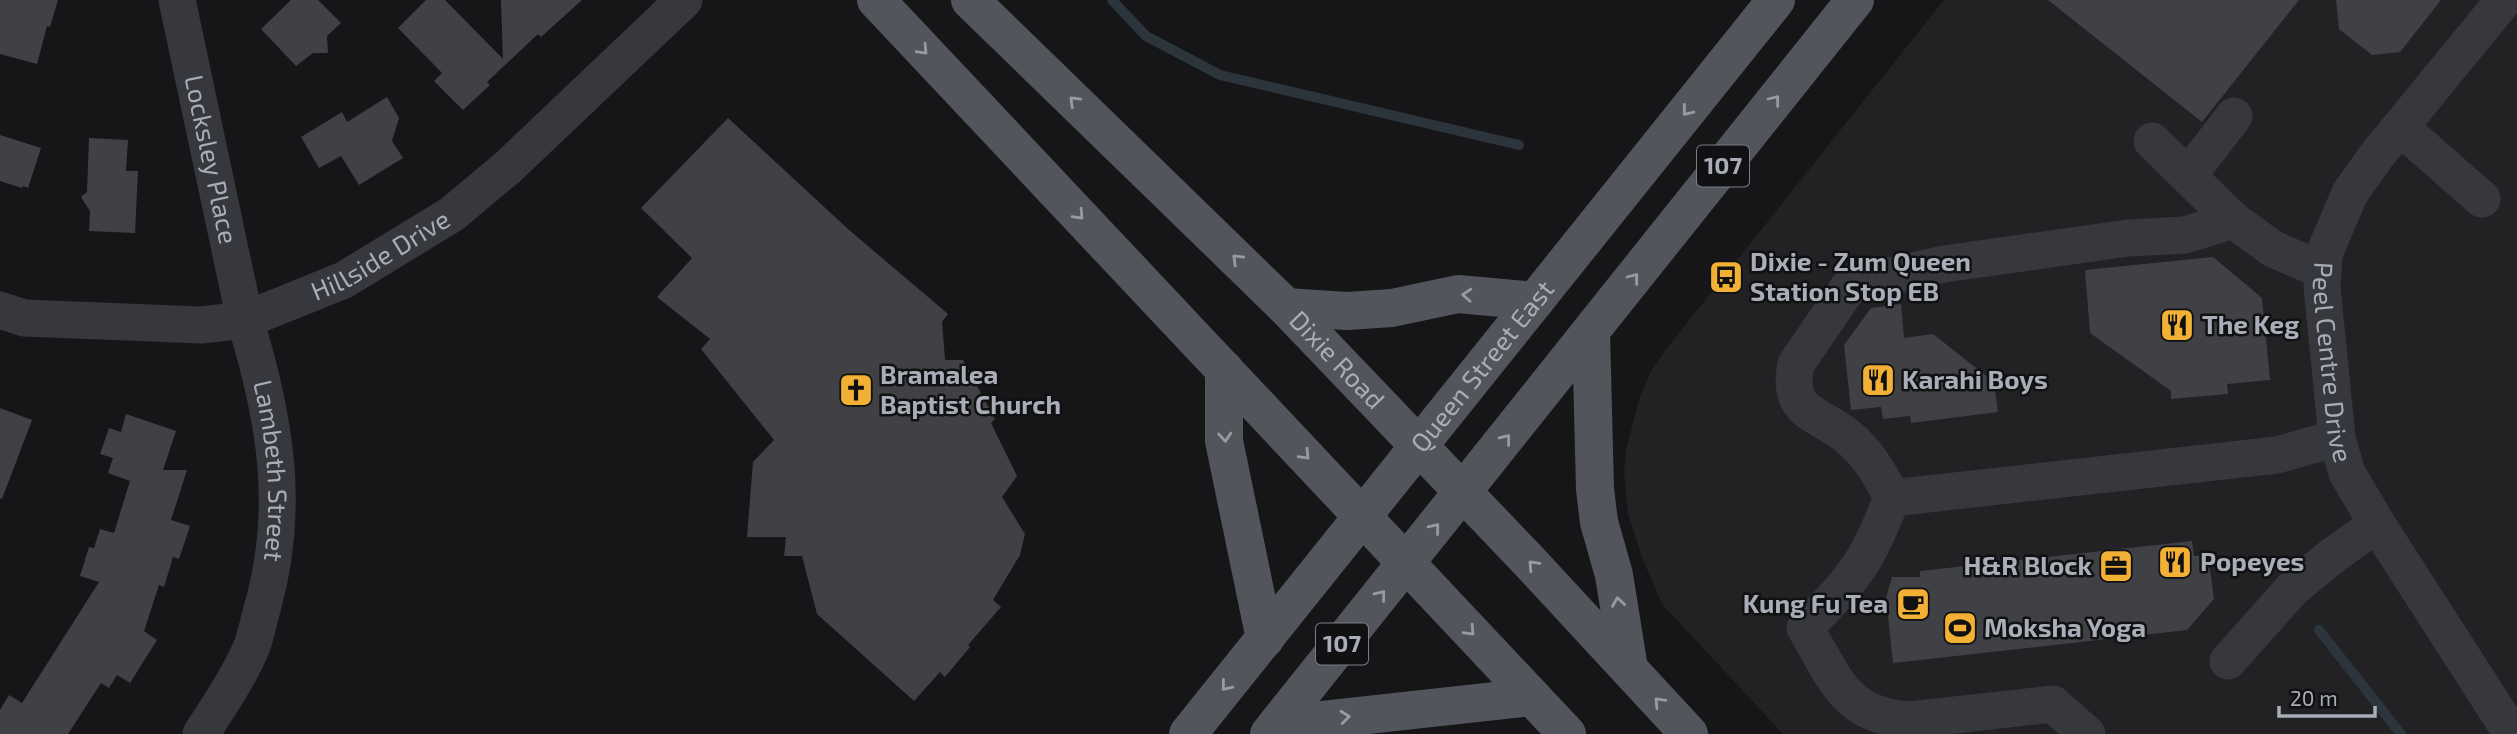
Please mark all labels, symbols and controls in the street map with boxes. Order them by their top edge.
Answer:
one-way arrow [915,42,928,55]
street label: Locksley Place [179,72,245,246]
one-way arrow [1069,96,1082,109]
one-way arrow [1767,96,1780,108]
one-way arrow [1683,103,1696,115]
road number: 107 [1697,146,1749,186]
street label: Hillside Drive [306,202,455,306]
one-way arrow [1071,207,1084,220]
place label: Dixie - Zum Queen Station Stop EB [1750,245,1971,306]
one-way arrow [1232,255,1245,268]
bus stop icon: Dixie - Zum Queen Station Stop EB [1707,258,1745,296]
street label: Peel Centre Drive [2308,261,2360,466]
street label: Queen Street East [1403,273,1559,458]
one-way arrow [1625,274,1638,286]
one-way arrow [1462,288,1473,303]
street label: Dixie Road [1284,304,1392,414]
restaurant icon: The Keg [2158,306,2196,344]
place label: The Keg [2202,308,2299,339]
place label: Bramalea Baptist Church [880,358,1061,419]
restaurant icon: Karahi Boys [1859,361,1897,399]
place label: Karahi Boys [1902,363,2048,395]
church icon: Bramalea Baptist Church [837,371,875,409]
street label: Lambeth Street [248,377,294,564]
one-way arrow [1217,432,1232,443]
one-way arrow [1497,434,1510,446]
one-way arrow [1296,447,1309,460]
one-way arrow [1426,523,1439,535]
restaurant icon: Popeyes [2156,543,2194,581]
place label: Popeyes [2200,545,2304,577]
office icon: H&R Block [2097,547,2135,585]
place label: H&R Block [1963,549,2092,580]
one-way arrow [1528,560,1541,573]
cafe icon: Kung Fu Tea [1894,585,1932,623]
place label: Kung Fu Tea [1743,587,1888,618]
one-way arrow [1372,591,1385,603]
one-way arrow [1611,596,1626,608]
sports icon: Moksha Yoga [1941,609,1979,647]
place label: Moksha Yoga [1984,611,2146,642]
one-way arrow [1461,623,1474,636]
road number: 107 [1316,624,1368,664]
scale bar [2279,674,2375,718]
one-way arrow [1222,679,1235,691]
text: 20 m [2290,685,2338,710]
one-way arrow [1655,697,1667,710]
one-way arrow [1339,710,1350,725]

